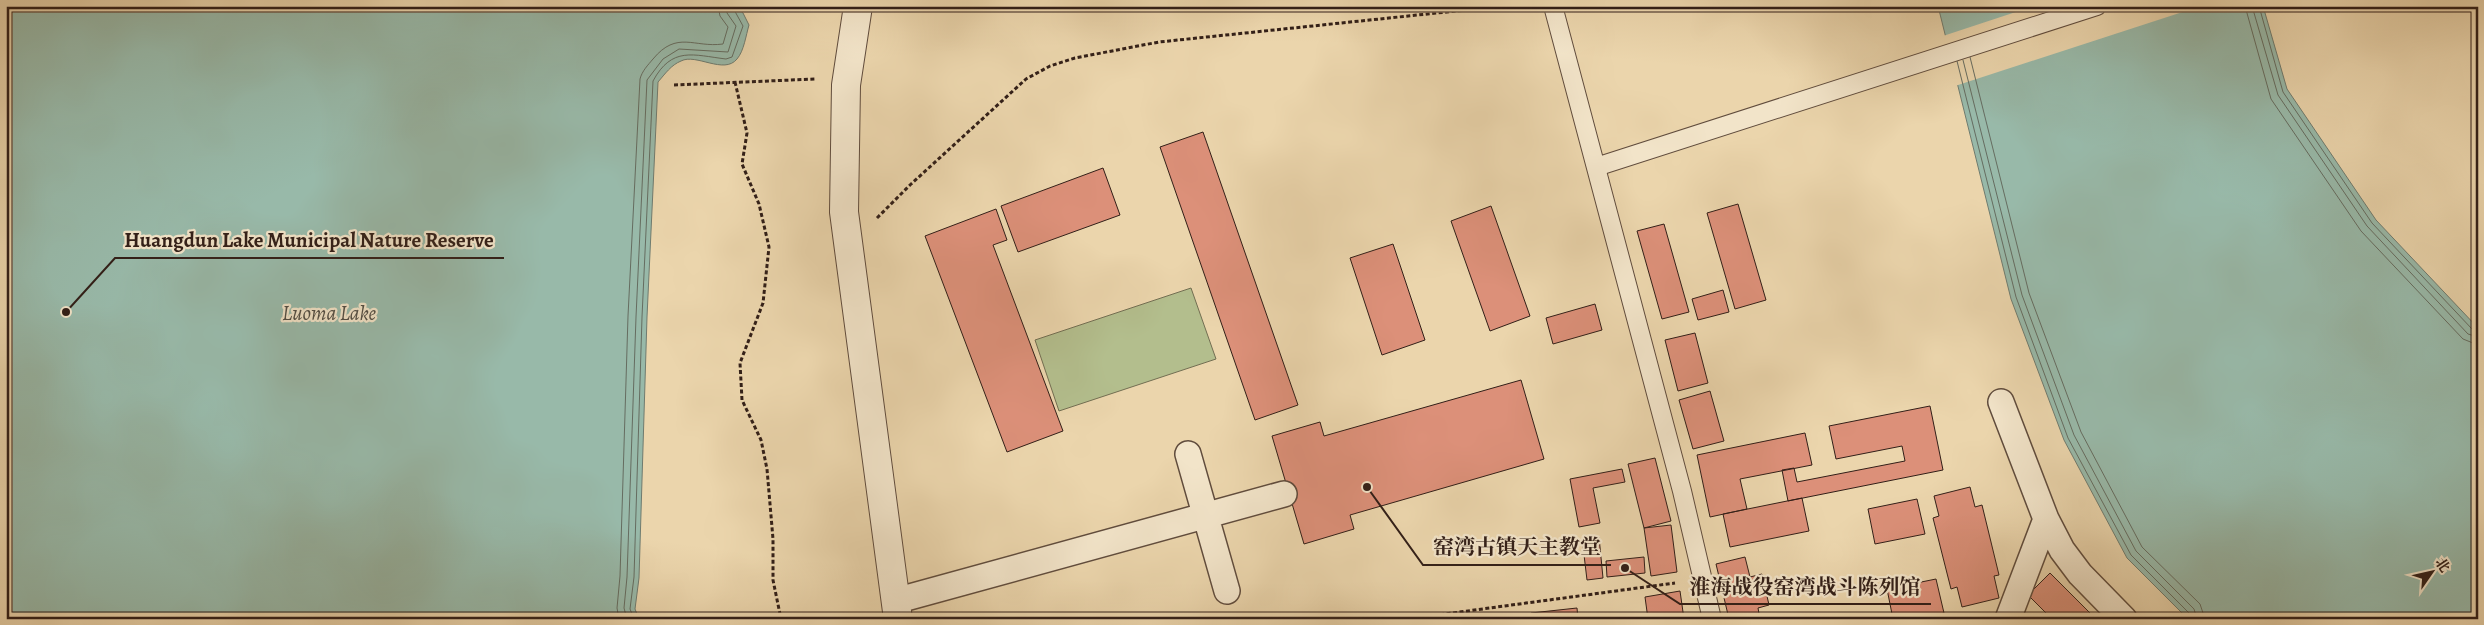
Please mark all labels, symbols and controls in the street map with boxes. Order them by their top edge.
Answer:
callout: Huangdun Lake Municipal Nature Reserve [115,222,504,258]
text: Huangdun Lake Municipal Nature Reserve [124,226,494,254]
water label: Luoma Lake [282,299,376,327]
callout: 窑湾古镇天主教堂 [1423,529,1611,565]
text: 窑湾古镇天主教堂 [1433,533,1601,561]
north arrow [2406,548,2456,598]
text: 北 [2431,554,2454,576]
callout: 淮海战役窑湾战斗陈列馆 [1680,568,1931,604]
text: 淮海战役窑湾战斗陈列馆 [1690,573,1921,601]

